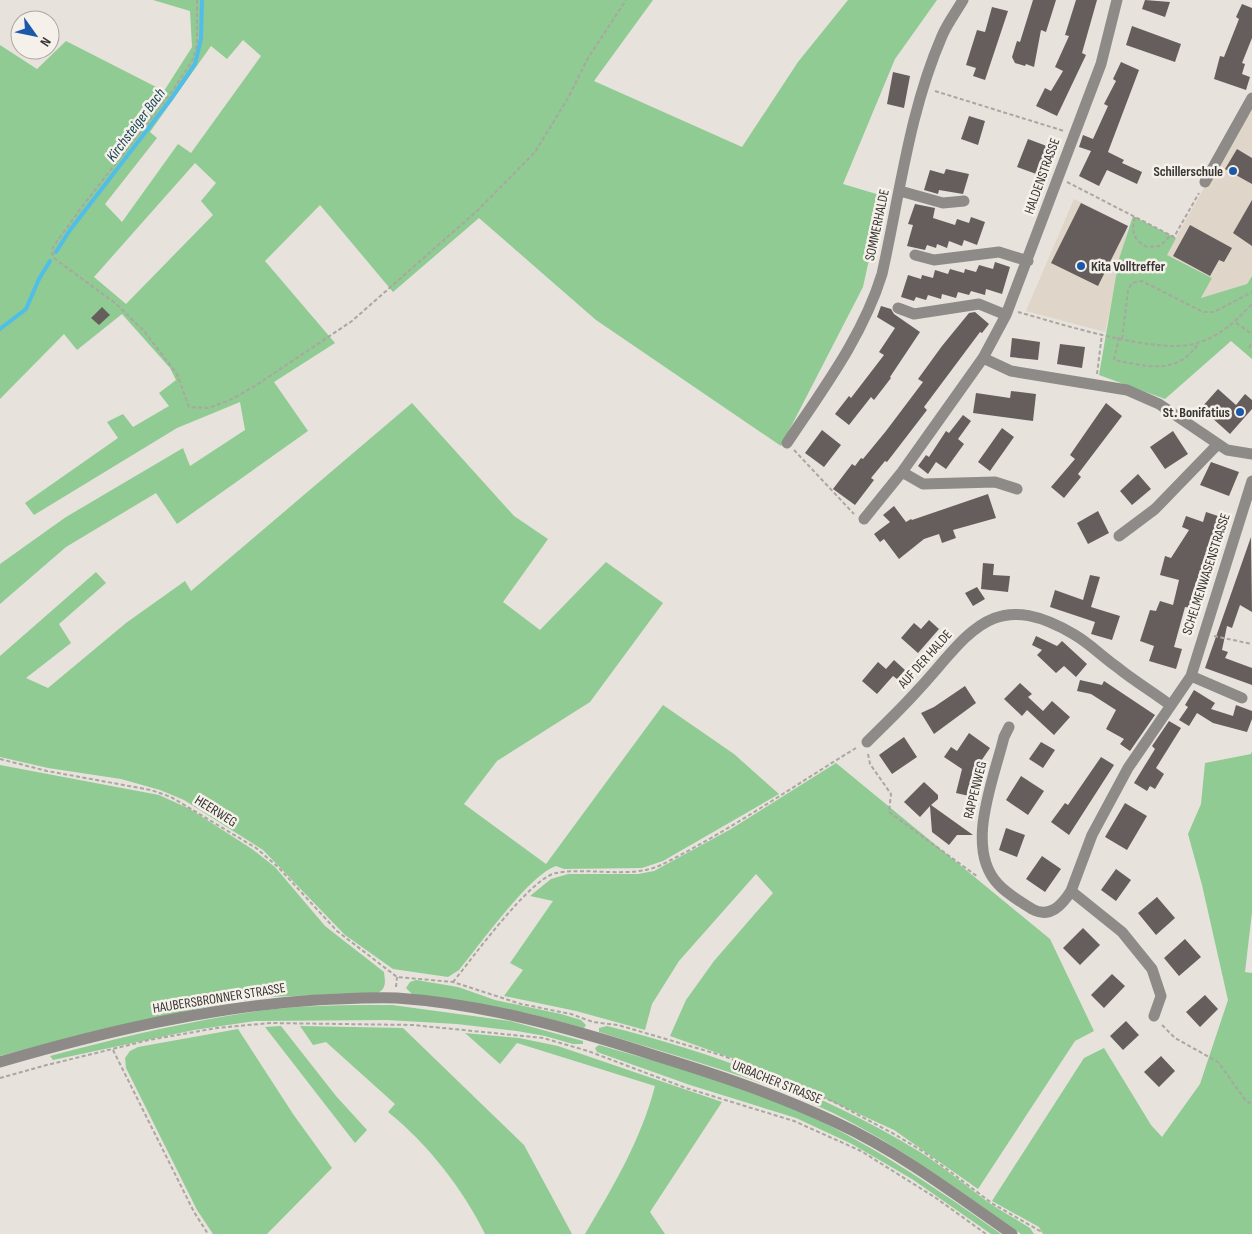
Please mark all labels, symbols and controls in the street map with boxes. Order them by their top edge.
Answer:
north arrow [10,10,60,60]
text: N [36,34,55,50]
water label: Kirchsteiger Bach [102,84,170,166]
street label: HALDENSTRASSE [1020,136,1064,216]
place label: Schillerschule [1153,163,1223,180]
marker: Schillerschule [1227,165,1239,177]
street label: SOMMERHALDE [861,187,893,262]
place label: Kita Volltreffer [1091,258,1166,275]
marker: Kita Volltreffer [1075,260,1087,272]
place label: St. Bonifatius [1163,404,1230,421]
marker: St. Bonifatius [1234,406,1246,418]
street label: SCHELMENWASENSTRASSE [1178,511,1234,637]
street label: AUF DER HALDE [894,626,956,693]
street label: RAPPENWEG [960,759,990,821]
street label: HEERWEG [192,791,240,831]
street label: HAUBERSBRONNER STRASSE [151,979,287,1017]
street label: URBACHER STRASSE [730,1056,825,1108]

